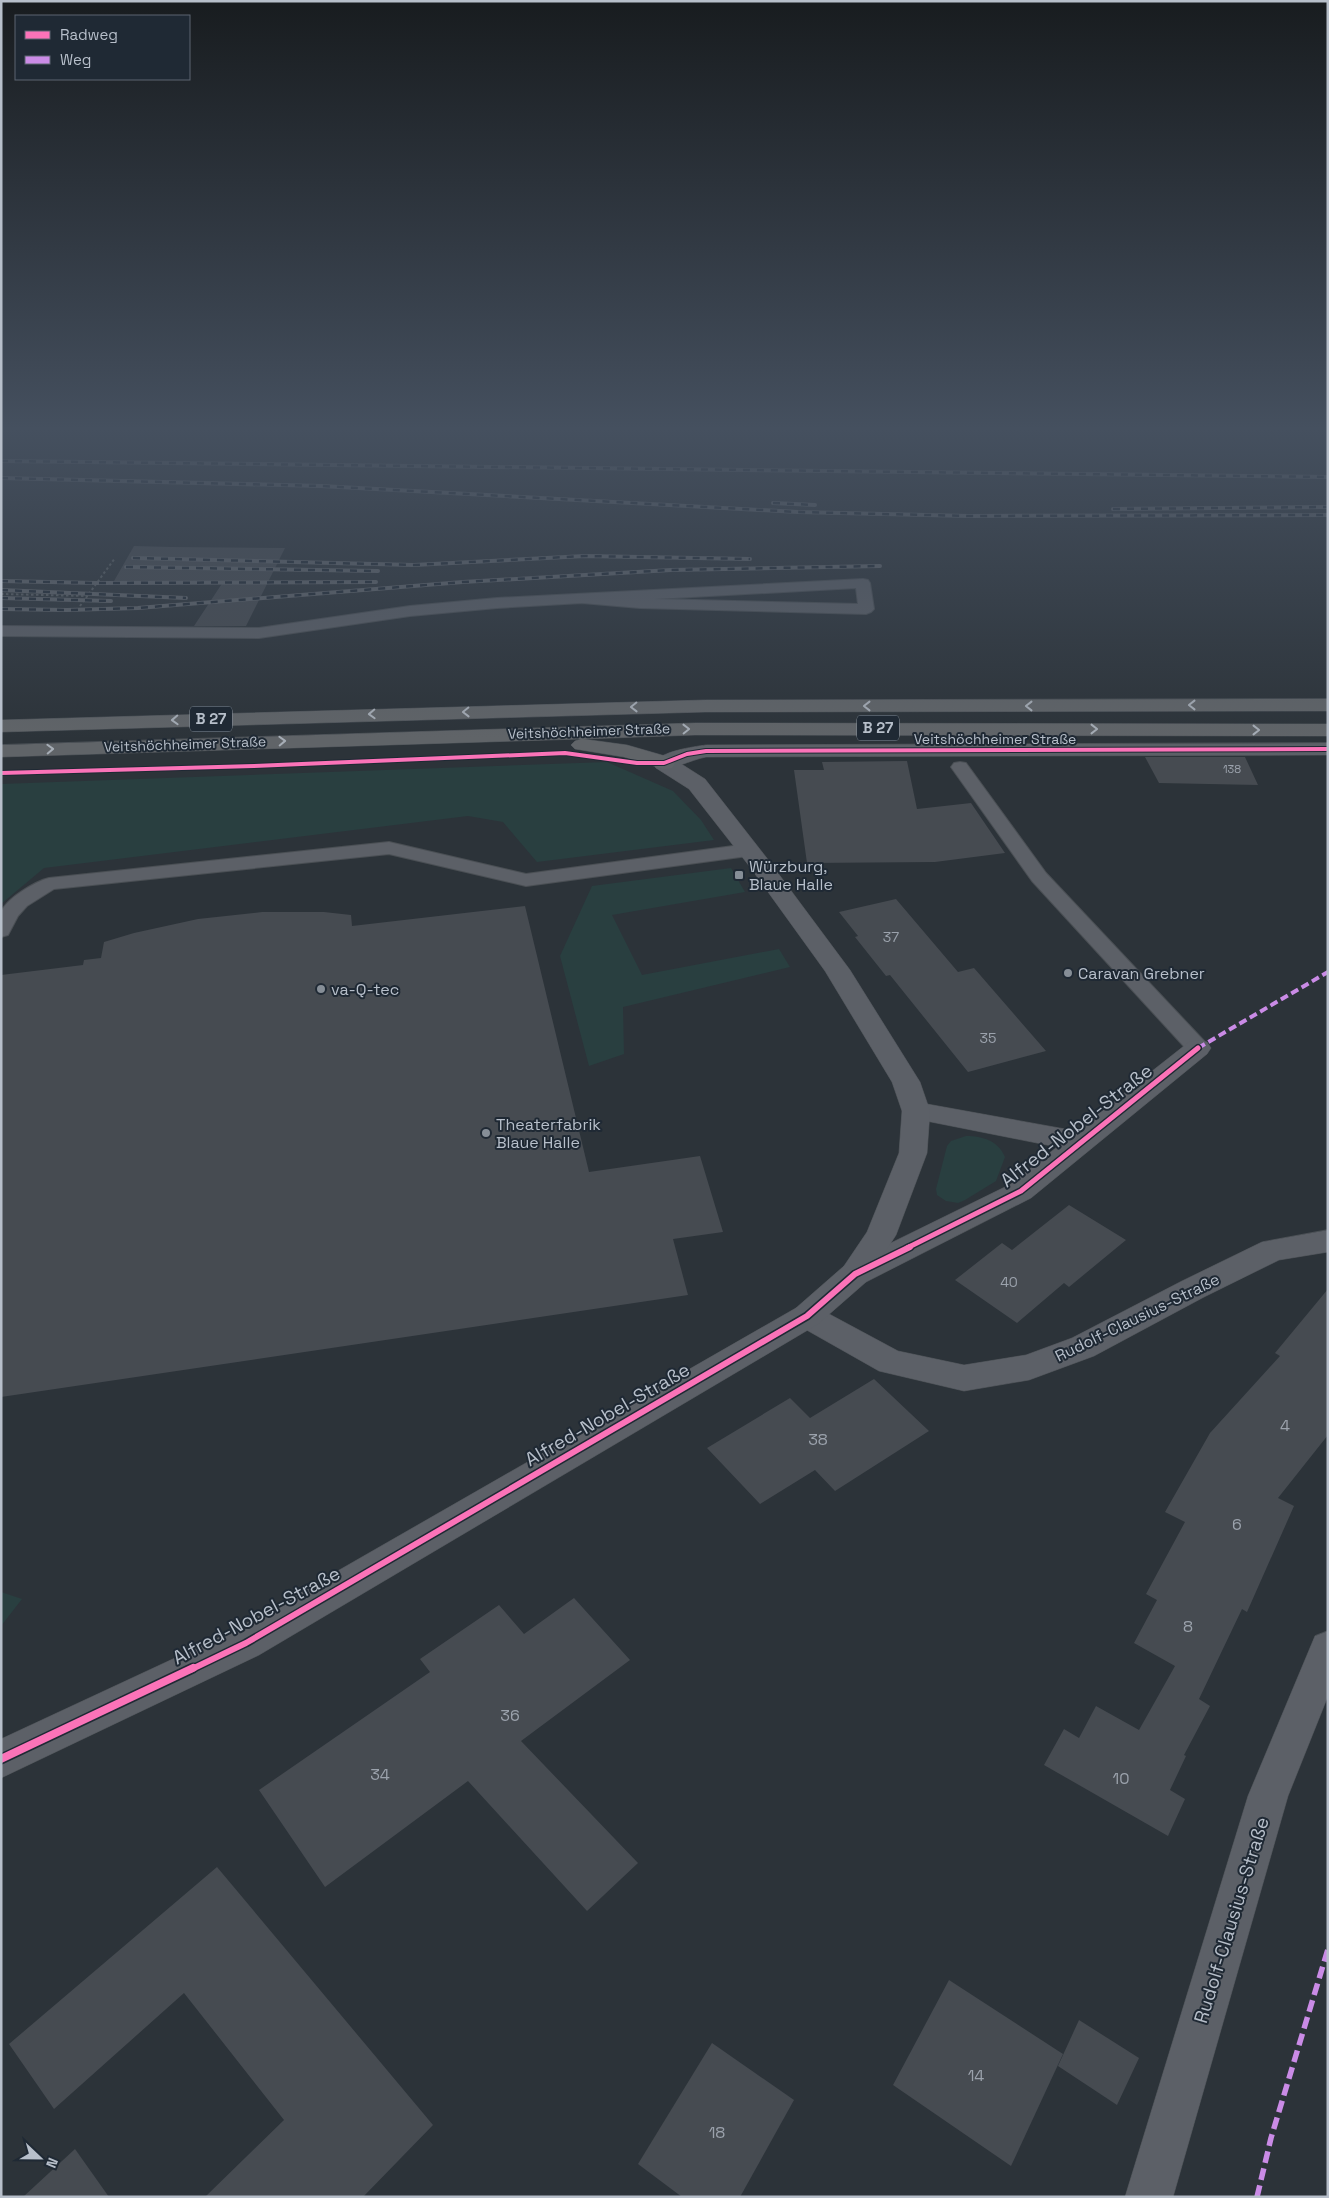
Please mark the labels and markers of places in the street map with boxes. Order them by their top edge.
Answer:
place label: Würzburg, Blaue Halle [749,856,833,895]
marker: Würzburg, Blaue Halle [733,869,745,881]
place label: Caravan Grebner [1078,963,1205,984]
marker: Caravan Grebner [1062,967,1074,979]
place label: va-Q-tec [331,979,399,1000]
marker: va-Q-tec [315,983,327,995]
place label: Theaterfabrik Blaue Halle [496,1114,601,1153]
marker: Theaterfabrik Blaue Halle [480,1127,492,1139]

